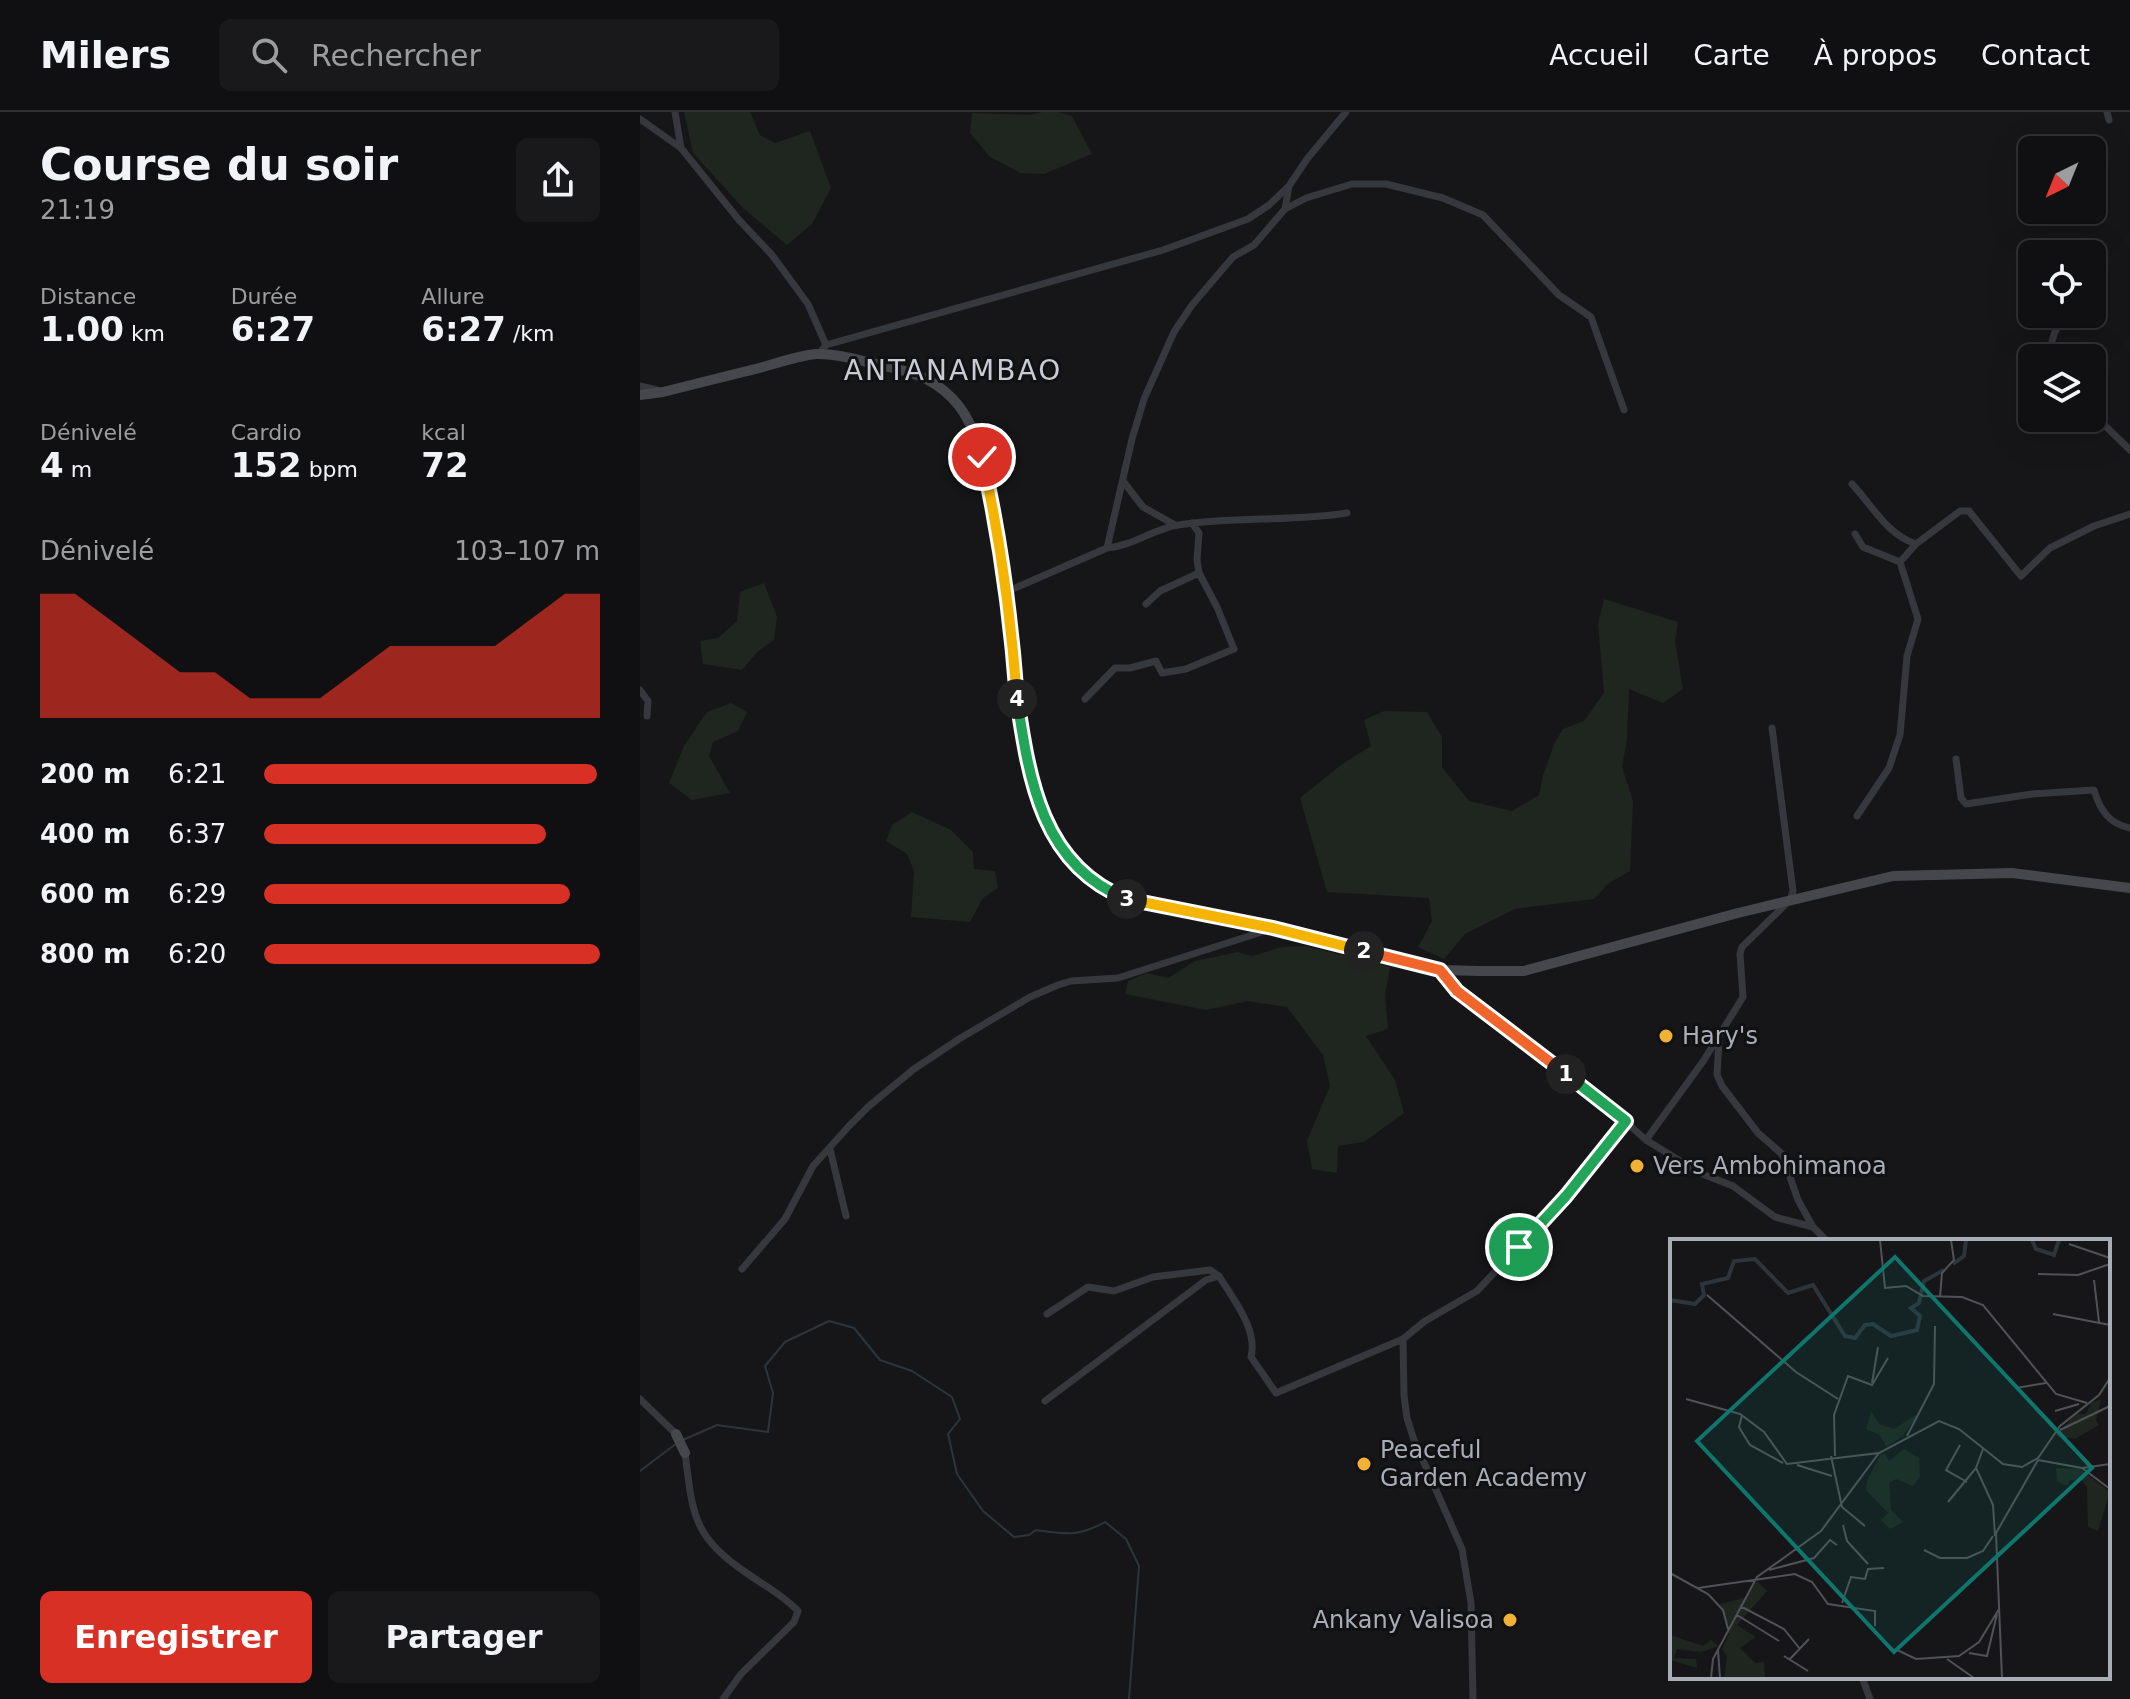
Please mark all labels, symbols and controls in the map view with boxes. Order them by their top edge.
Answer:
search box [219,19,779,91]
text: Milers [40,33,171,77]
icon: search [247,33,291,77]
text: Rechercher [311,38,481,73]
text: Accueil [1549,39,1649,72]
text: Carte [1693,39,1770,72]
text: À propos [1814,39,1937,72]
text: Contact [1981,39,2090,72]
north arrow [2018,136,2106,224]
map controls [2018,136,2106,432]
button: share [516,138,600,222]
text: Course du soir [40,139,398,190]
text: 21:19 [40,195,115,225]
button: locate [2018,240,2106,328]
text: Distance [40,284,136,309]
text: Durée [231,284,297,309]
text: Allure [421,284,485,309]
text: 1.00 [40,309,124,349]
text: 6:27 [231,309,315,349]
text: 6:27 [421,309,506,349]
text: km [124,321,165,346]
text: /km [506,321,554,346]
button: layers [2018,344,2106,432]
district label: ANTANAMBAO [844,354,1062,387]
text: Dénivelé [40,420,137,445]
text: Cardio [231,420,302,445]
text: kcal [421,420,466,445]
pin [948,423,1016,491]
icon: check [960,435,1004,479]
text: 4 [40,445,64,485]
text: 152 [231,445,302,485]
text: 72 [421,445,469,485]
text: m [64,457,92,482]
text: bpm [302,457,358,482]
text: Dénivelé [40,536,154,566]
text: 103–107 m [454,536,600,566]
pin: 4 [997,679,1037,719]
text: 4 [1009,686,1025,711]
text: 200 m [40,759,130,789]
text: 6:21 [168,759,226,789]
text: 400 m [40,819,130,849]
text: 6:37 [168,819,226,849]
text: 600 m [40,879,130,909]
text: 6:29 [168,879,226,909]
pin: 3 [1107,879,1147,919]
text: 3 [1119,886,1135,911]
pin: 2 [1344,931,1384,971]
text: 2 [1356,938,1372,963]
text: 800 m [40,939,130,969]
text: 6:20 [168,939,226,969]
place label: Hary's [1682,1022,1758,1050]
marker: Hary's [1657,1027,1675,1045]
pin: 1 [1546,1054,1586,1094]
text: 1 [1558,1061,1574,1086]
place label: Vers Ambohimanoa [1653,1152,1887,1180]
marker: Vers Ambohimanoa [1628,1157,1646,1175]
pin [1485,1213,1553,1281]
icon: arrive [1497,1225,1541,1269]
inset map [1670,1239,2110,1679]
place label: Peaceful Garden Academy [1380,1436,1587,1492]
marker: Peaceful Garden Academy [1355,1455,1373,1473]
button: Enregistrer [40,1591,312,1683]
button: Partager [328,1591,600,1683]
place label: Ankany Valisoa [1313,1606,1494,1634]
marker: Ankany Valisoa [1501,1611,1519,1629]

